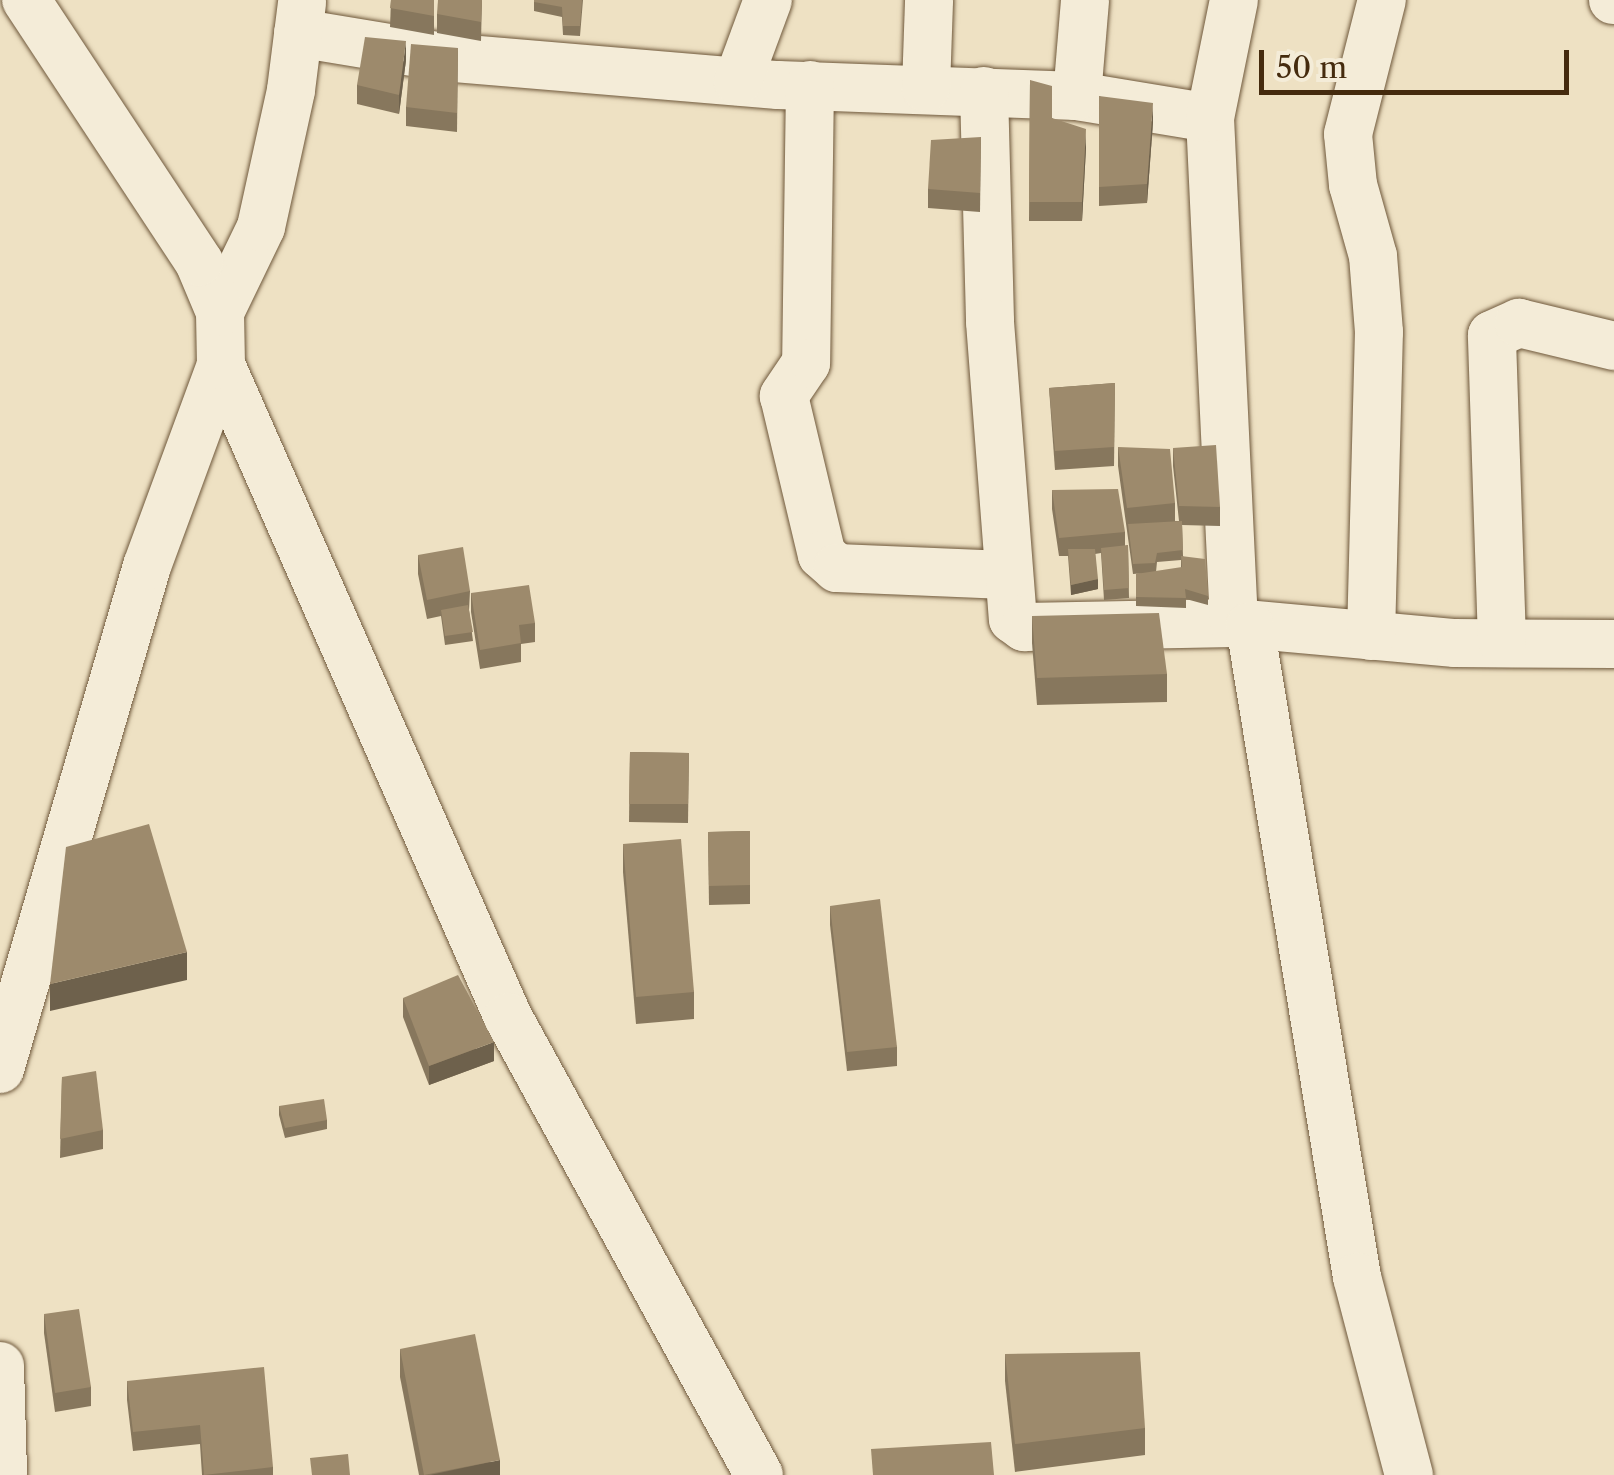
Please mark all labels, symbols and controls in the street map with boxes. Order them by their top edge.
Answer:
scale bar [1264,30,1574,92]
text: 50 m [1276,49,1347,86]

